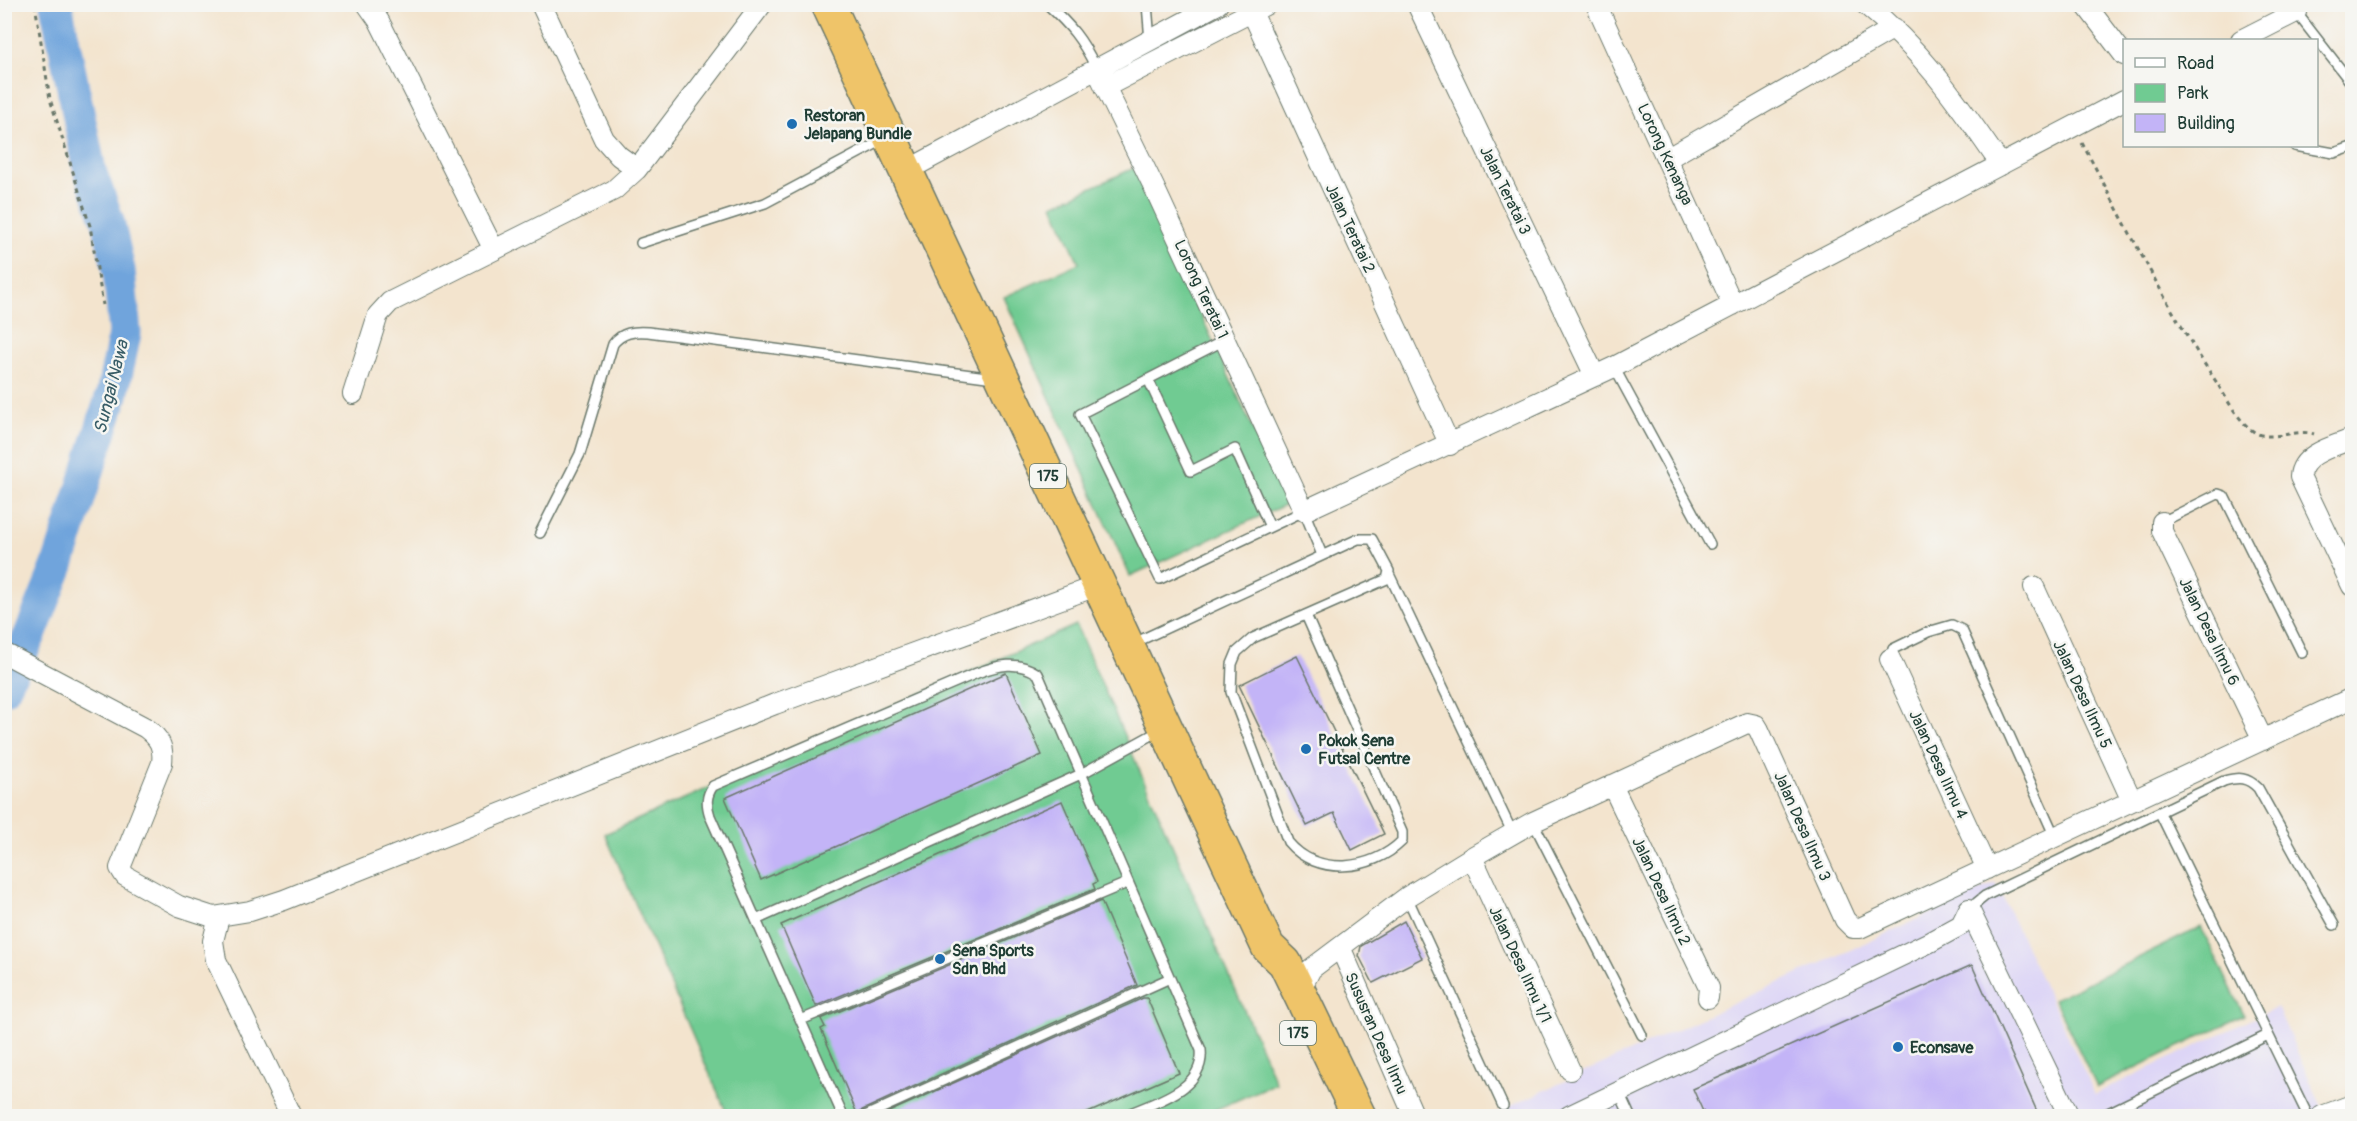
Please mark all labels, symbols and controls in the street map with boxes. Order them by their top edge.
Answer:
legend [2123,39,2318,147]
text: Road [2177,52,2214,75]
text: Park [2177,82,2209,105]
street label: Lorong Kenanga [1633,100,1697,208]
place label: Restoran Jelapang Bundle [804,106,913,144]
text: Building [2177,112,2235,135]
marker: Restoran Jelapang Bundle [785,117,799,131]
street label: Jalan Teratai 3 [1475,143,1535,238]
street label: Jalan Teratai 2 [1321,181,1379,276]
street label: Lorong Teratai 1 [1169,237,1233,342]
water label: Sungai Nawa [89,337,135,436]
road number: 175 [1030,464,1066,488]
street label: Jalan Desa Ilmu 6 [2174,574,2244,689]
street label: Jalan Desa Ilmu 5 [2048,637,2116,752]
street label: Jalan Desa Ilmu 4 [1904,707,1972,822]
place label: Pokok Sena Futsal Centre [1318,731,1411,769]
marker: Pokok Sena Futsal Centre [1299,742,1313,756]
street label: Jalan Desa Ilmu 3 [1769,769,1835,884]
street label: Jalan Desa Ilmu 2 [1627,834,1695,949]
street label: Jalan Desa Ilmu 1/1 [1484,903,1556,1026]
place label: Sena Sports Sdn Bhd [952,941,1034,979]
marker: Sena Sports Sdn Bhd [933,952,947,966]
street label: Sususran Desa Ilmu [1340,969,1412,1097]
road number: 175 [1280,1021,1316,1045]
place label: Econsave [1910,1038,1974,1058]
marker: Econsave [1891,1040,1905,1054]

